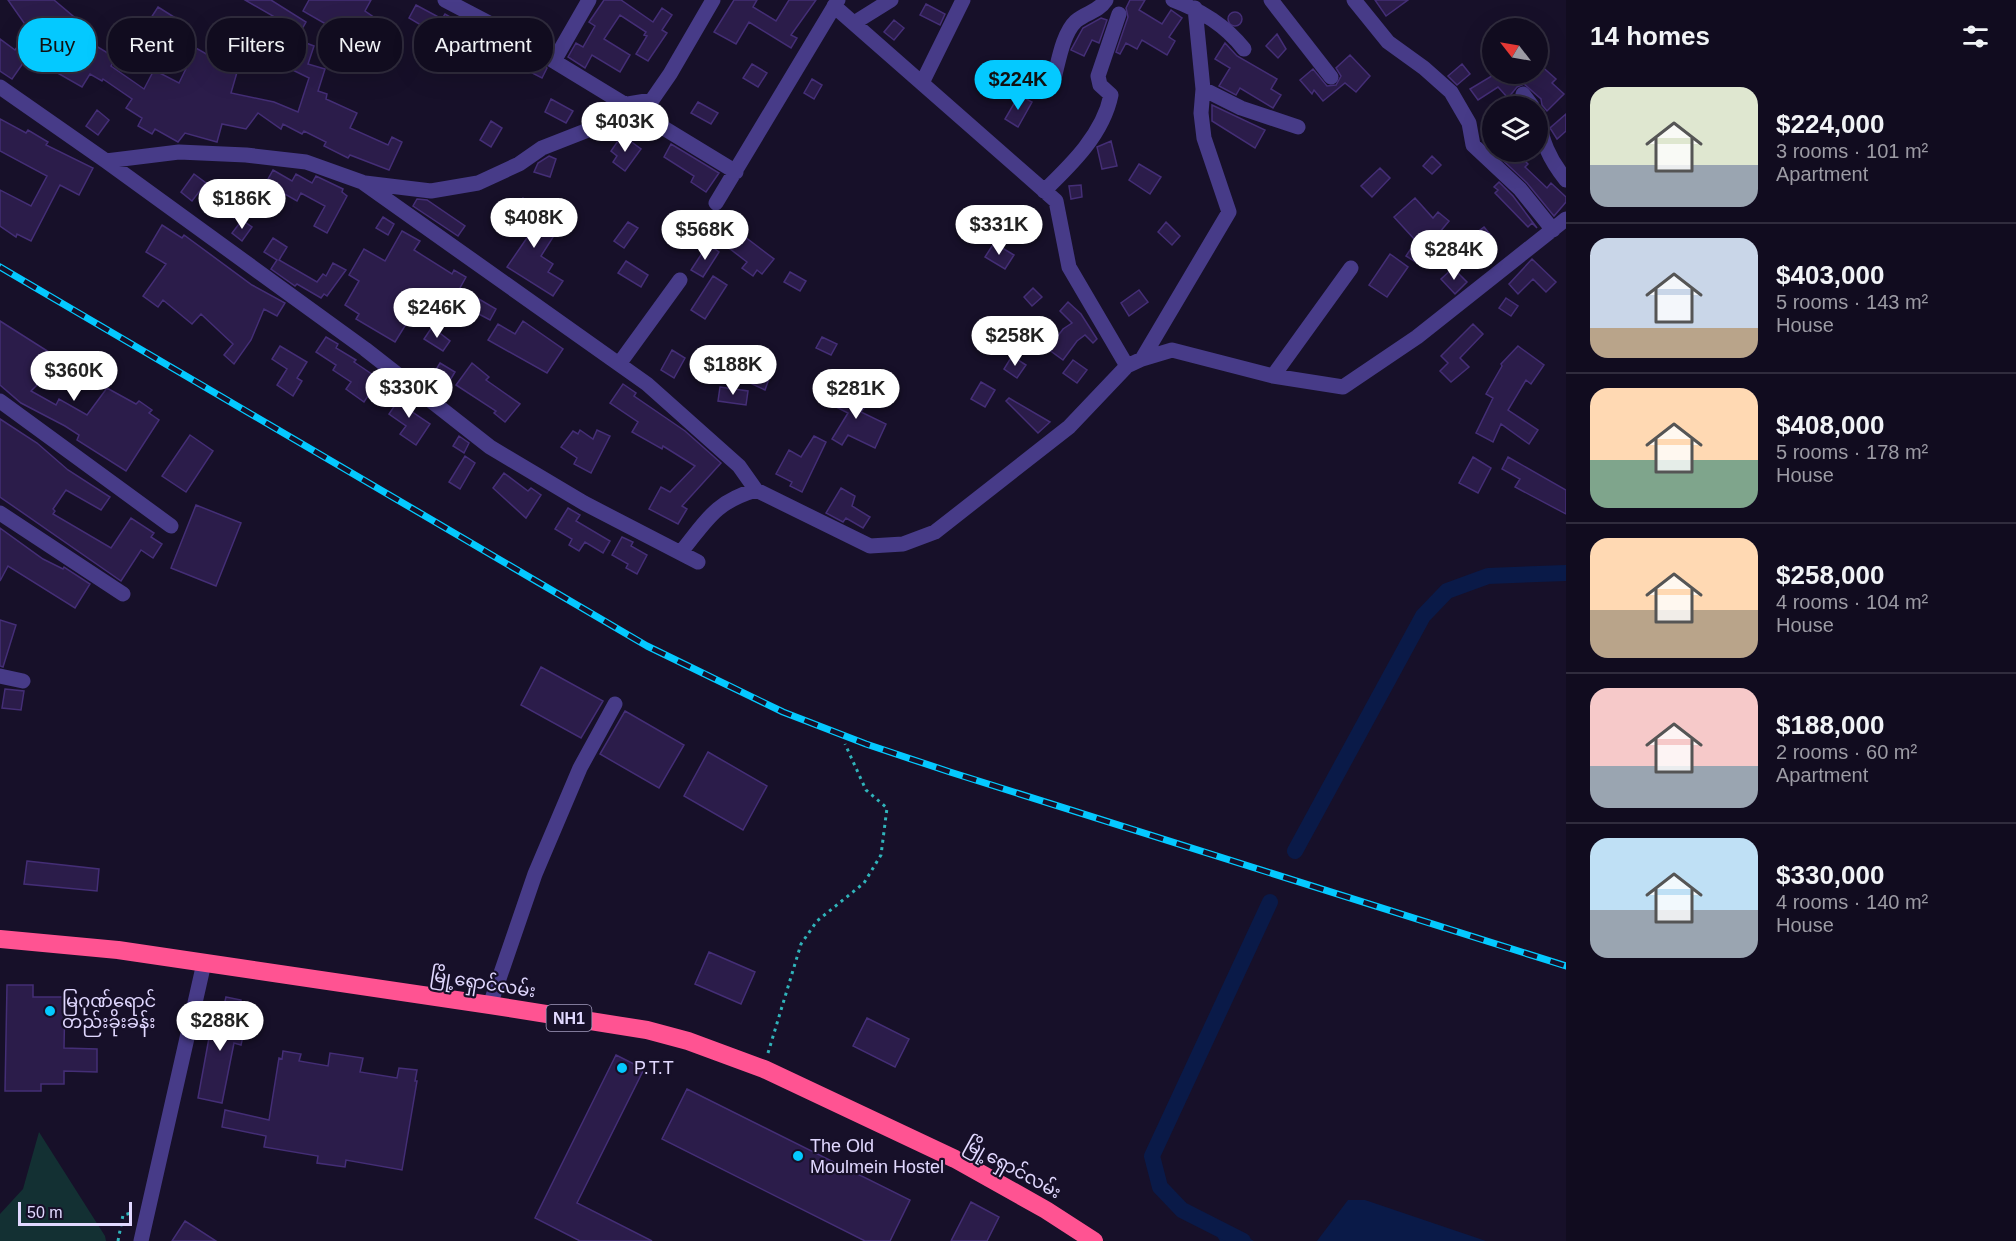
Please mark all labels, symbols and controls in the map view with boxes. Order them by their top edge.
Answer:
chip: Buy [18,18,96,72]
chip: Rent [108,18,195,72]
chip: Filters [207,18,306,72]
chip: New [318,18,402,72]
chip: Apartment [414,18,553,72]
north arrow [1482,18,1548,84]
map controls [1482,18,1548,162]
icon: filters [1959,20,1992,53]
text: 14 homes [1590,21,1710,51]
pin: $224K [976,60,1060,111]
text: $224K [989,68,1047,90]
button: layers [1482,96,1548,162]
pin: $403K [583,102,667,153]
text: $224,000 [1776,109,1884,139]
text: $403K [596,110,654,132]
icon: home [1638,111,1710,183]
text: 3 rooms · 101 m² [1776,140,1928,162]
text: Apartment [1776,163,1868,185]
pin: $186K [200,179,284,230]
text: $186K [213,187,271,209]
pin: $408K [492,198,576,249]
pin: $331K [957,205,1041,256]
text: $408K [505,206,563,228]
pin: $568K [663,210,747,261]
text: $331K [970,213,1028,235]
text: $568K [676,218,734,240]
pin: $284K [1412,230,1496,281]
text: $284K [1425,238,1483,260]
text: $403,000 [1776,260,1884,290]
icon: home [1638,262,1710,334]
pin: $246K [395,288,479,339]
text: 5 rooms · 143 m² [1776,291,1928,313]
text: $246K [408,296,466,318]
text: House [1776,314,1834,336]
pin: $258K [973,316,1057,367]
text: $258K [986,324,1044,346]
pin: $188K [691,345,775,396]
pin: $360K [32,351,116,402]
text: $188K [704,353,762,375]
text: $360K [45,359,103,381]
pin: $330K [367,368,451,419]
pin: $281K [814,369,898,420]
text: $330K [380,376,438,398]
text: $281K [827,377,885,399]
text: $408,000 [1776,410,1884,440]
icon: home [1638,412,1710,484]
text: 5 rooms · 178 m² [1776,441,1928,463]
text: House [1776,464,1834,486]
text: $258,000 [1776,560,1884,590]
icon: home [1638,562,1710,634]
text: 4 rooms · 104 m² [1776,591,1928,613]
text: House [1776,614,1834,636]
text: $188,000 [1776,710,1884,740]
icon: home [1638,712,1710,784]
text: 2 rooms · 60 m² [1776,741,1917,763]
text: Apartment [1776,764,1868,786]
text: $330,000 [1776,860,1884,890]
icon: home [1638,862,1710,934]
text: 4 rooms · 140 m² [1776,891,1928,913]
text: House [1776,914,1834,936]
street label: မြို့ရှောင်လမ်း [428,961,538,1006]
place label: မြဂုဏ်ရောင် တည်းခိုးခန်း [62,988,156,1037]
pin: $288K [178,1001,262,1052]
marker: မြဂုဏ်ရောင် တည်းခိုးခန်း [43,1004,57,1018]
road number: NH1 [546,1005,592,1031]
text: $288K [191,1009,249,1031]
place label: P.T.T [634,1058,674,1078]
marker: P.T.T [615,1061,629,1075]
street label: မြို့ရှောင်လမ်း [959,1130,1066,1207]
place label: The Old Moulmein Hostel [810,1136,944,1177]
marker: The Old Moulmein Hostel [791,1149,805,1163]
scale bar [18,1199,132,1226]
text: 50 m [27,1204,63,1221]

